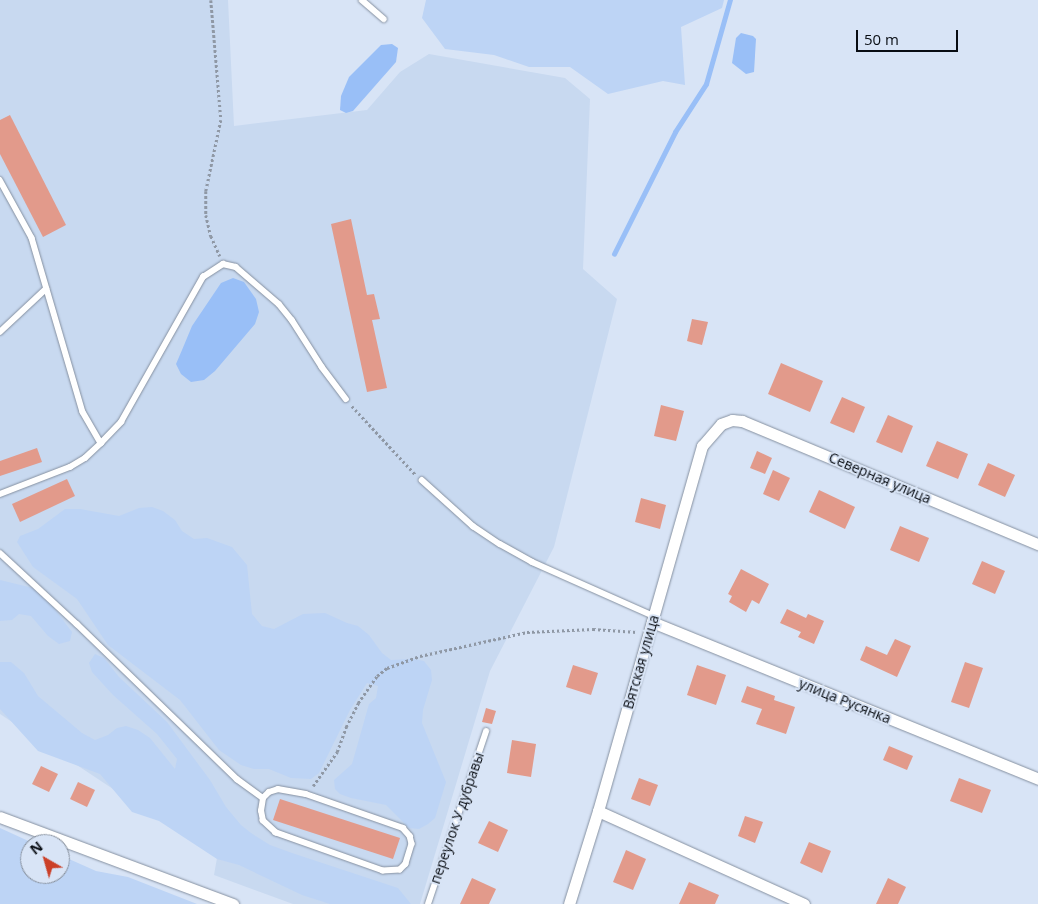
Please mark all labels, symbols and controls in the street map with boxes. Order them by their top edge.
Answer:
scale bar [858,20,960,52]
text: 50 m [864,29,899,49]
street label: Северная улица [826,449,934,507]
street label: Вятская улица [620,613,662,711]
street label: улица Русянка [796,675,894,727]
street label: переулок У дубравы [427,750,487,886]
north arrow [20,834,70,884]
text: N [26,837,46,859]

